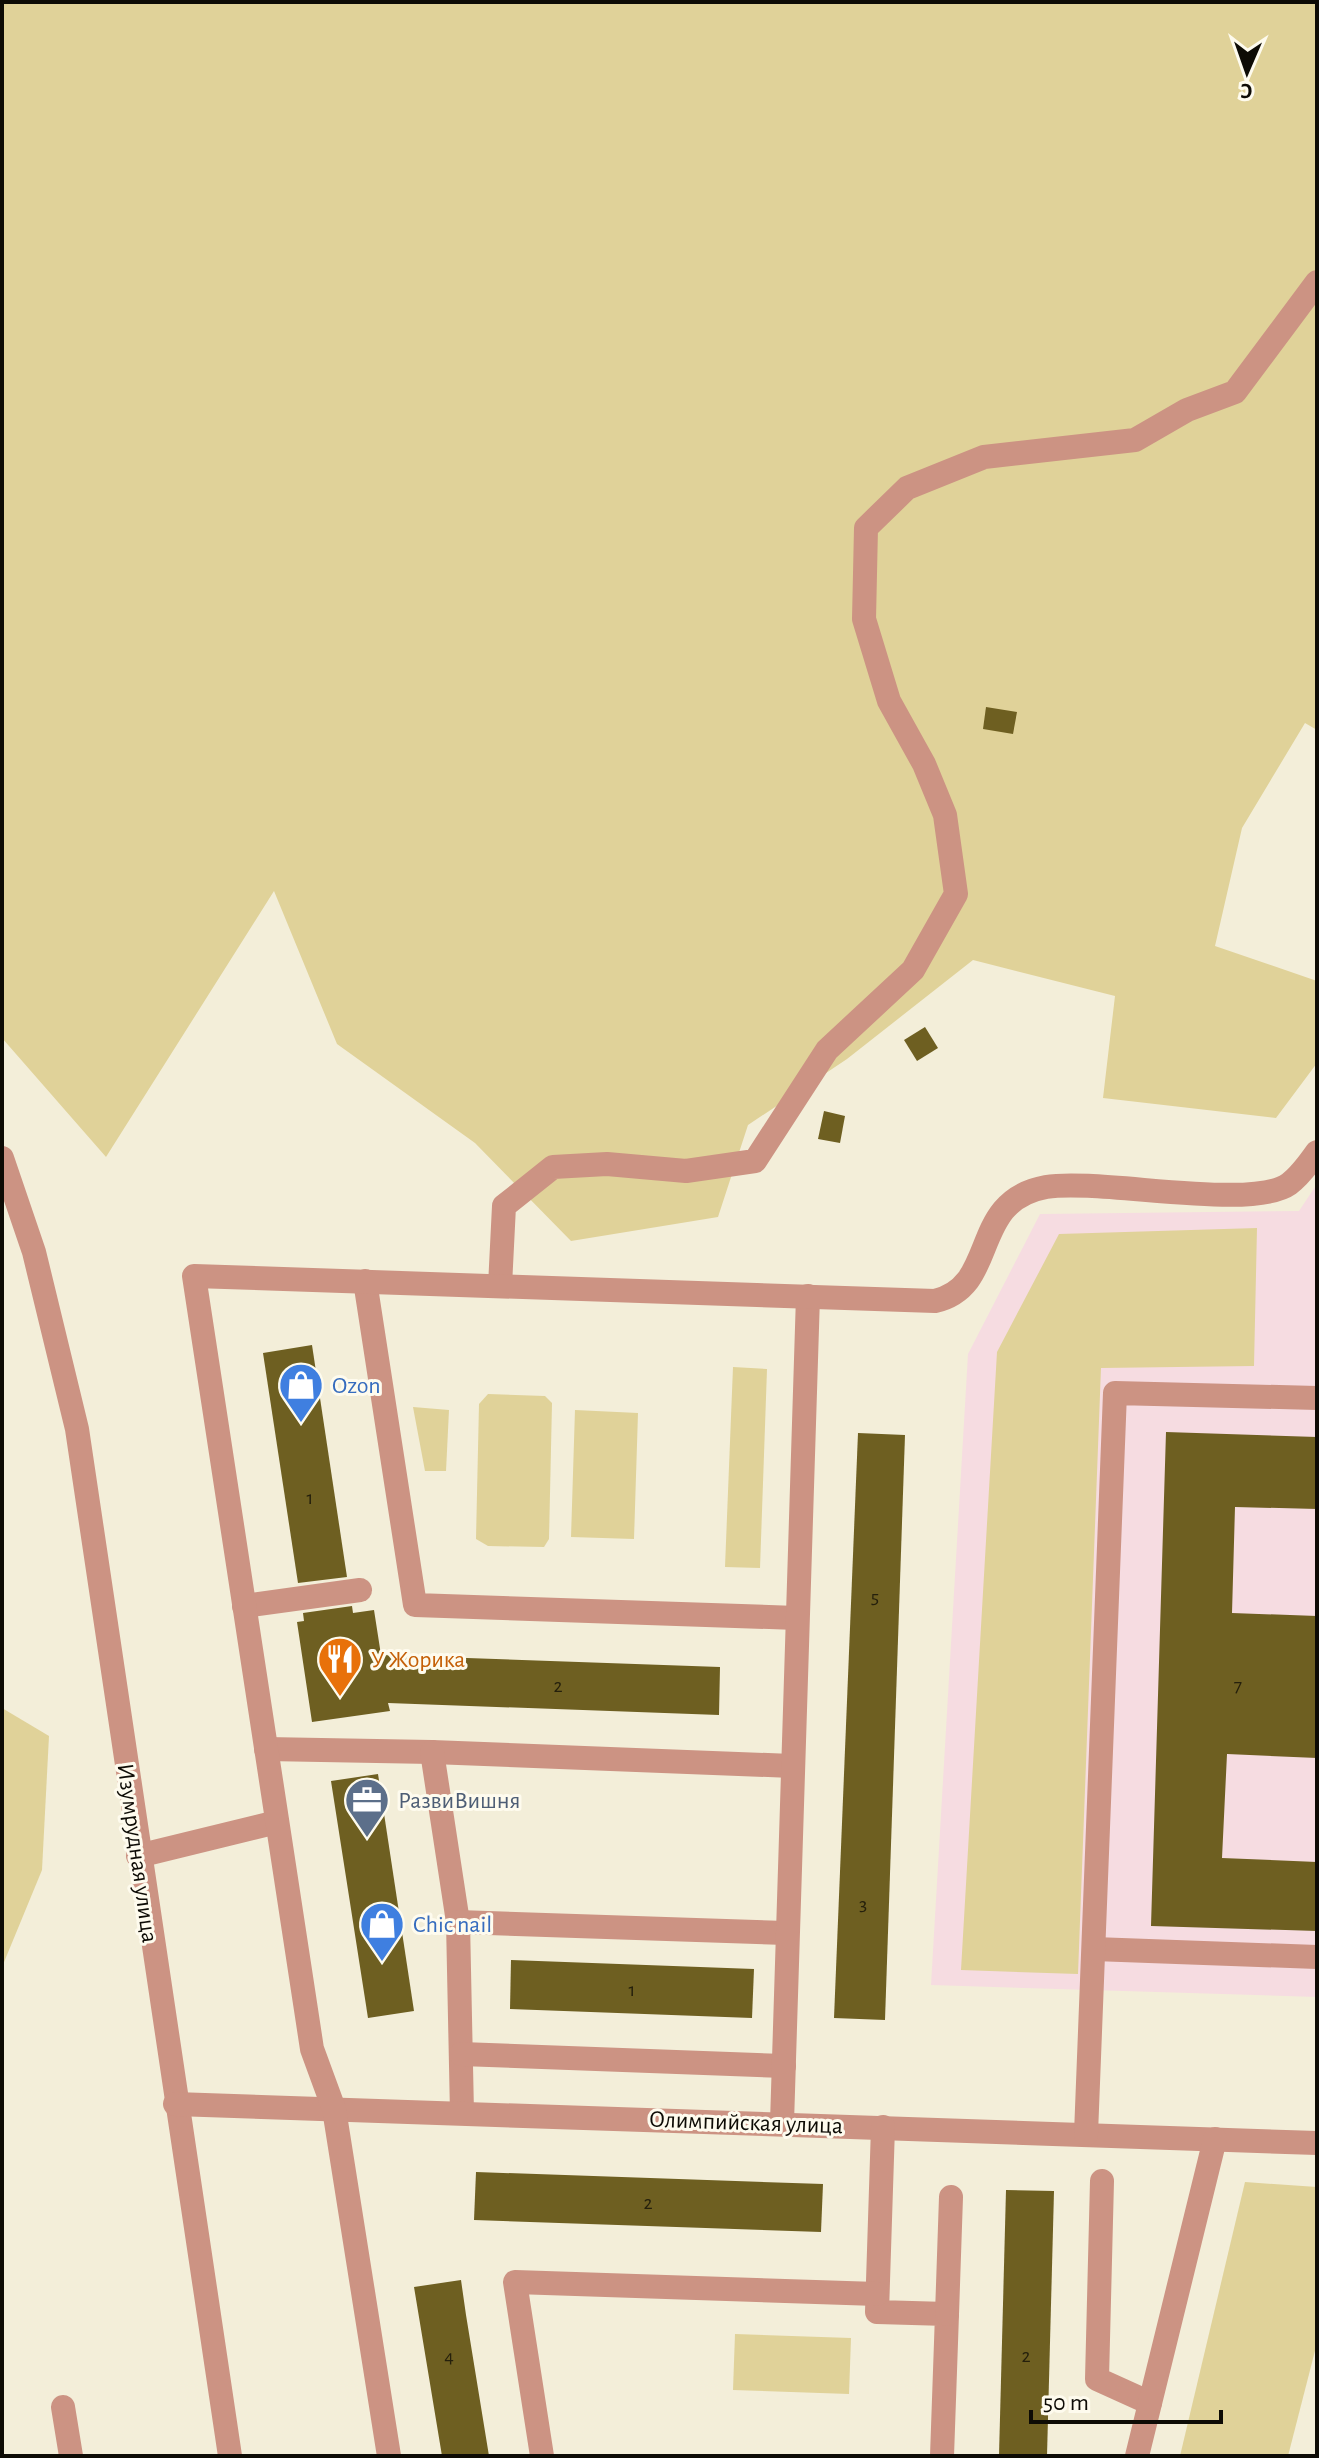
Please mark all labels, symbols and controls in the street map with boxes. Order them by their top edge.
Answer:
north arrow [1207,32,1287,112]
text: С [1240,80,1253,102]
shop icon: Ozon [277,1361,325,1424]
place label: Ozon [332,1374,381,1398]
house number: 1 [307,1488,313,1508]
house number: 5 [871,1587,879,1607]
restaurant icon: У Жорика [316,1635,364,1698]
place label: У Жорика [371,1648,465,1672]
house number: 2 [553,1676,563,1696]
house number: 7 [1234,1676,1242,1696]
street label: Изумрудная улица [113,1762,161,1944]
office icon: РазвиВишня [343,1776,391,1839]
place label: РазвиВишня [398,1789,521,1813]
house number: 3 [859,1894,867,1914]
shop icon: Chic nail [358,1900,406,1963]
place label: Chic nail [413,1913,492,1937]
house number: 1 [629,1980,635,2000]
street label: Олимпийская улица [648,2108,843,2138]
house number: 2 [643,2193,653,2213]
house number: 2 [1021,2346,1031,2366]
house number: 4 [444,2347,454,2367]
scale bar [1031,2374,1221,2424]
text: 50 m [1043,2391,1089,2415]

